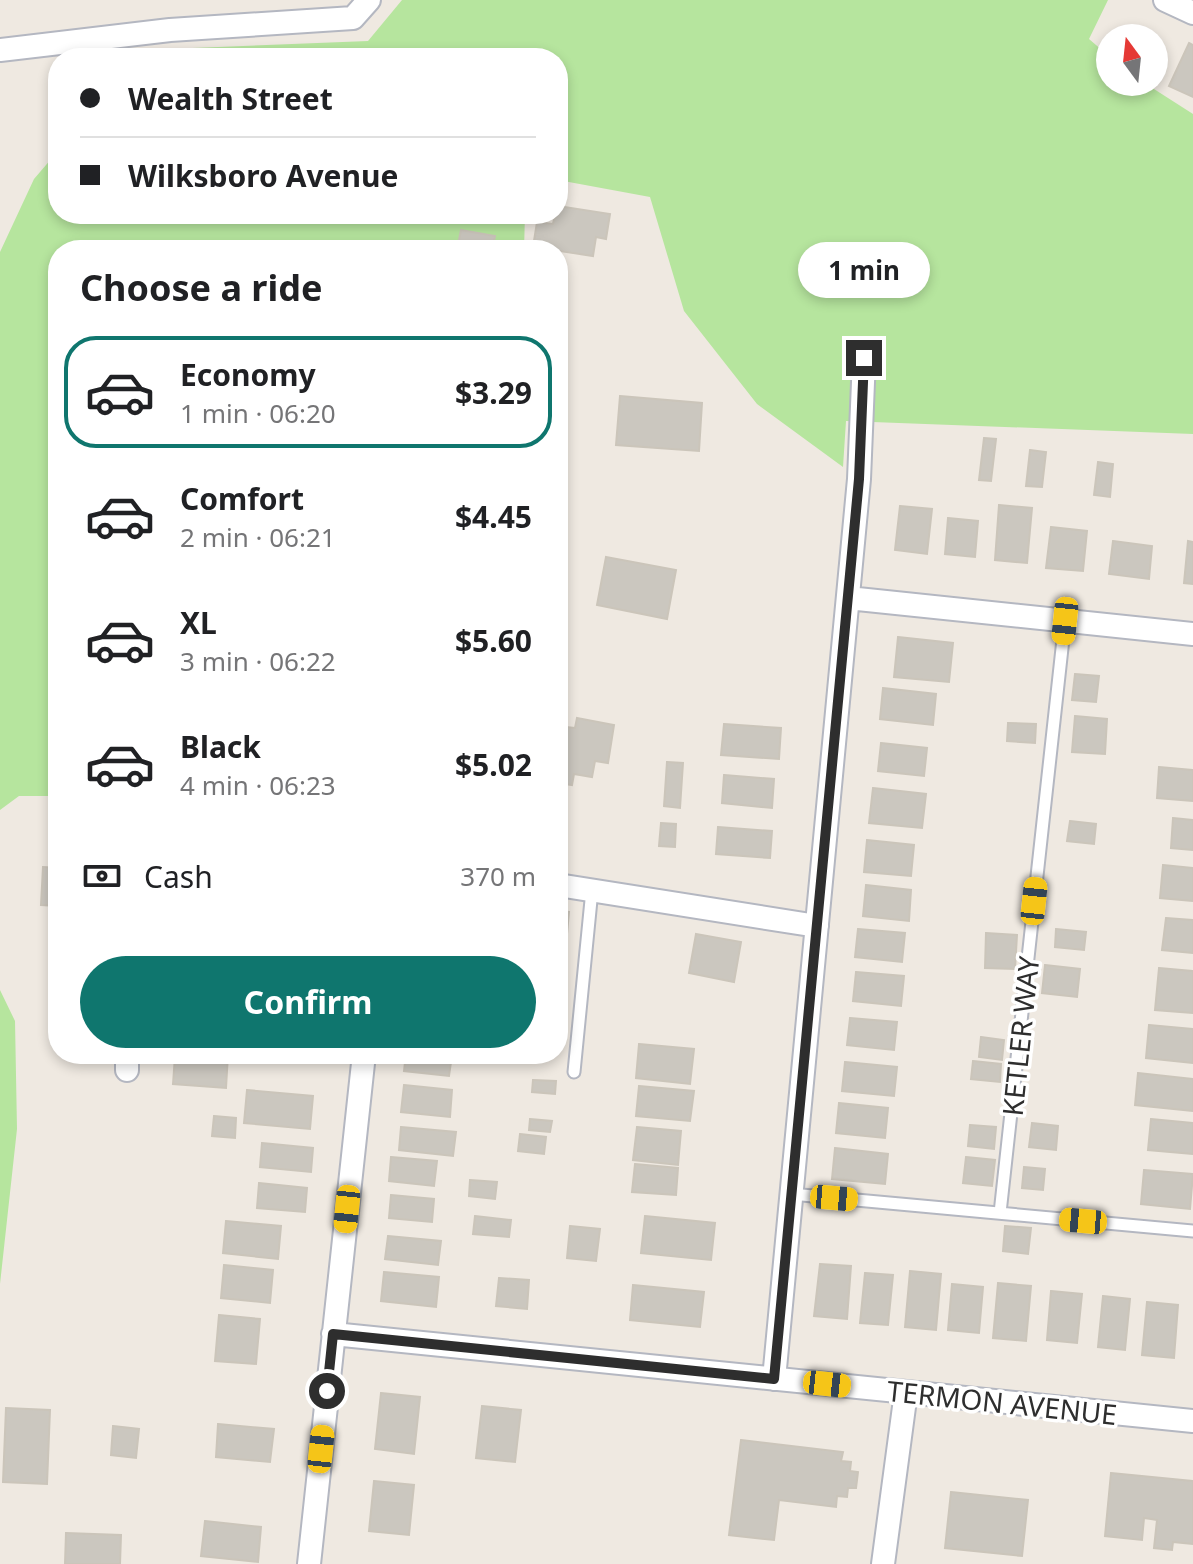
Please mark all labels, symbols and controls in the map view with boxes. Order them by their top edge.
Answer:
north arrow [1096,24,1168,96]
map controls [1096,24,1168,96]
text: Wealth Street [128,78,333,119]
text: Wilksboro Avenue [128,155,398,196]
callout: 1 min [798,242,930,298]
text: 1 min [828,252,900,288]
text: Choose a ride [80,263,322,312]
route end [846,340,882,376]
text: Economy [180,354,316,395]
icon: car [84,356,156,428]
text: $3.29 [455,372,532,413]
text: 1 min · 06:20 [180,395,336,431]
text: Comfort [180,478,304,519]
icon: car [84,480,156,552]
text: $4.45 [455,496,532,537]
text: 2 min · 06:21 [180,519,336,555]
car [1051,596,1079,646]
text: XL [180,602,217,643]
icon: car [84,604,156,676]
text: $5.60 [455,620,532,661]
text: 3 min · 06:22 [180,643,336,679]
text: Black [180,726,261,767]
icon: car [84,728,156,800]
text: $5.02 [455,744,532,785]
text: 4 min · 06:23 [180,767,336,803]
icon: cash [80,854,124,898]
text: Cash [144,856,213,897]
text: 370 m [460,858,536,894]
car [1020,876,1048,926]
street label: KETLER WAY [993,954,1047,1118]
button: Confirm [80,956,536,1048]
car [333,1184,361,1234]
car [809,1184,859,1212]
car [1058,1207,1108,1235]
car [802,1370,852,1398]
street label: TERMON AVENUE [885,1371,1119,1433]
route start [309,1373,345,1409]
car [307,1424,335,1474]

